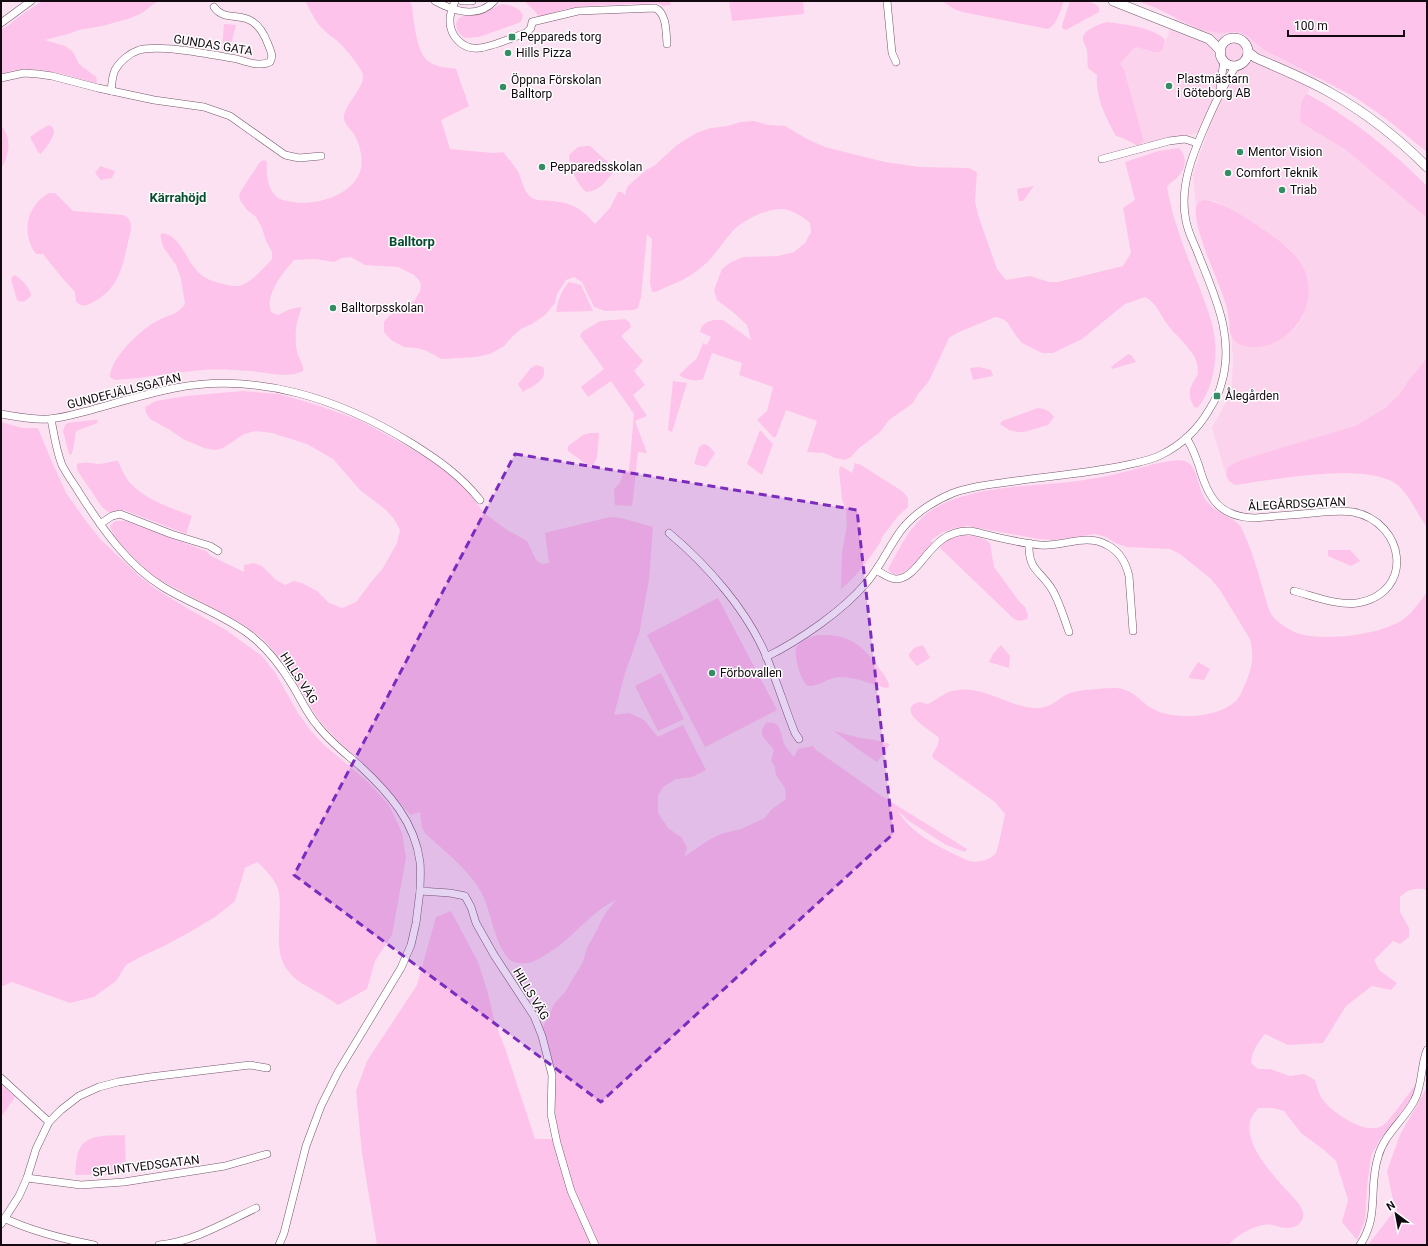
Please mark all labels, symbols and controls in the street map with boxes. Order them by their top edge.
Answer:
scale bar [1288,12,1404,38]
text: 100 m [1294,19,1328,33]
place label: Peppareds torg [520,30,601,44]
street label: GUNDAS GATA [172,32,254,58]
marker: Peppareds torg [507,32,517,42]
place label: Hills Pizza [516,46,571,60]
marker: Hills Pizza [503,48,513,58]
place label: Öppna Förskolan Balltorp [511,72,601,101]
place label: Plastmästarn i Göteborg AB [1177,72,1251,100]
marker: Plastmästarn i Göteborg AB [1164,81,1174,91]
marker: Öppna Förskolan Balltorp [498,82,508,92]
place label: Mentor Vision [1248,145,1322,159]
marker: Mentor Vision [1235,147,1245,157]
place label: Pepparedsskolan [550,160,642,174]
marker: Pepparedsskolan [537,162,547,172]
place label: Comfort Teknik [1236,166,1319,180]
marker: Comfort Teknik [1223,168,1233,178]
place label: Triab [1290,183,1317,197]
marker: Triab [1277,185,1287,195]
district label: Kärrahöjd [150,190,206,205]
district label: Balltorp [389,234,435,249]
place label: Balltorpsskolan [341,301,424,315]
marker: Balltorpsskolan [328,303,338,313]
street label: GUNDEFJÄLLSGATAN [65,369,182,412]
place label: Ålegården [1225,387,1279,403]
marker: Ålegården [1212,391,1222,401]
street label: ÅLEGÅRDSGATAN [1248,492,1346,514]
street label: HILLS VÄG [277,649,322,706]
place label: Förbovallen [720,666,782,680]
marker: Förbovallen [707,668,717,678]
street label: HILLS VÄG [510,965,553,1022]
street label: SPLINTVEDSGATAN [92,1152,200,1180]
north arrow [1376,1194,1416,1234]
text: N [1384,1198,1398,1214]

